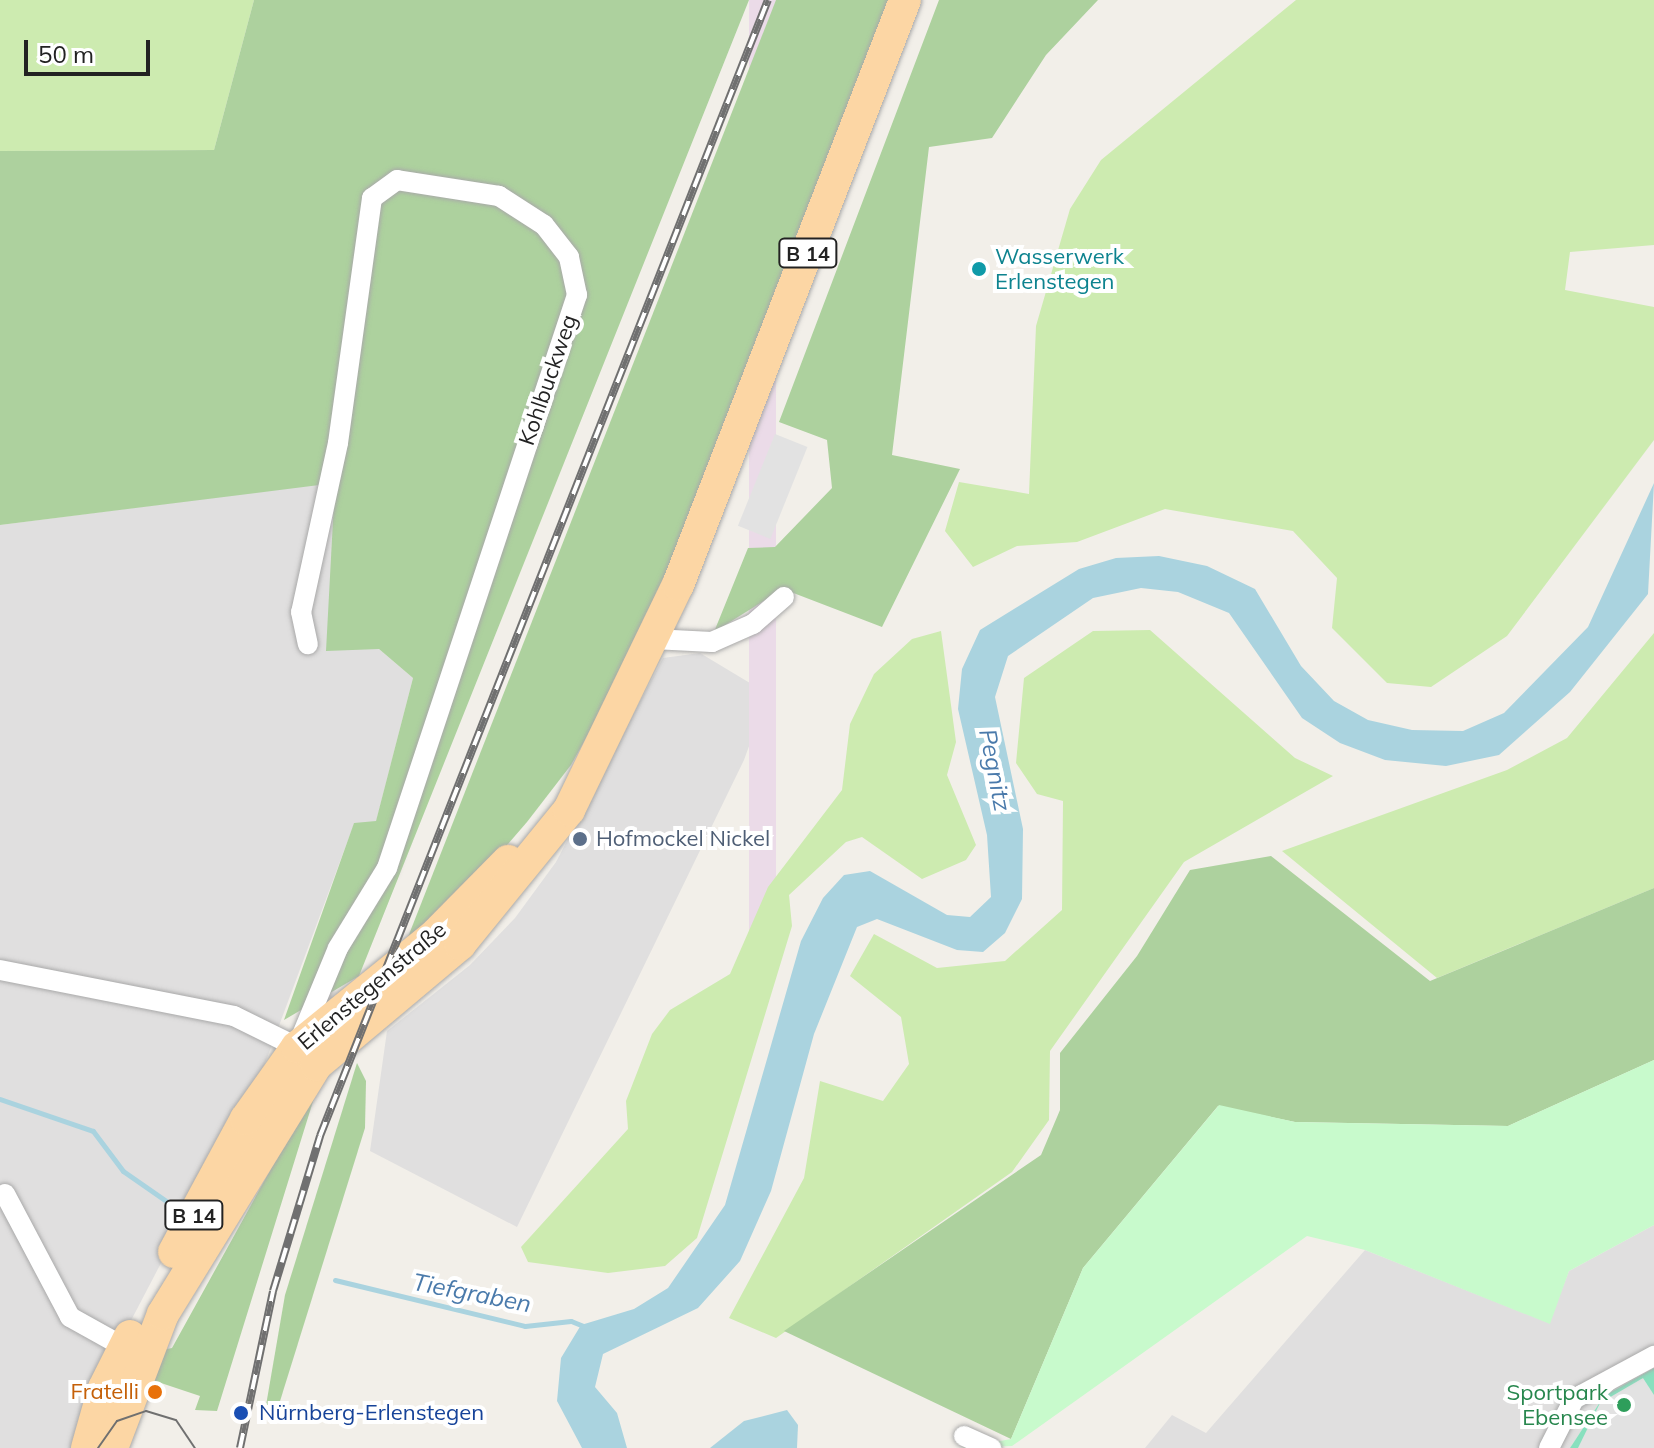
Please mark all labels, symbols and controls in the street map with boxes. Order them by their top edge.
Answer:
scale bar [28,24,154,74]
text: 50 m [38,39,94,69]
road number: B 14 [778,237,838,269]
place label: Wasserwerk Erlenstegen [995,243,1124,294]
marker: Wasserwerk Erlenstegen [970,260,988,278]
street label: Kohlbuckweg [513,311,583,449]
water label: Pegnitz [973,726,1017,814]
place label: Hofmockel Nickel [596,826,770,852]
marker: Hofmockel Nickel [571,830,589,848]
street label: Erlenstegenstraße [293,916,451,1056]
road number: B 14 [164,1199,224,1231]
water label: Tiefgraben [410,1267,534,1319]
place label: Fratelli [71,1379,139,1405]
place label: Sportpark Ebensee [1507,1379,1608,1430]
marker: Fratelli [146,1383,164,1401]
marker: Sportpark Ebensee [1615,1396,1633,1414]
place label: Nürnberg-Erlenstegen [259,1400,484,1426]
marker: Nürnberg-Erlenstegen [230,1402,252,1424]

